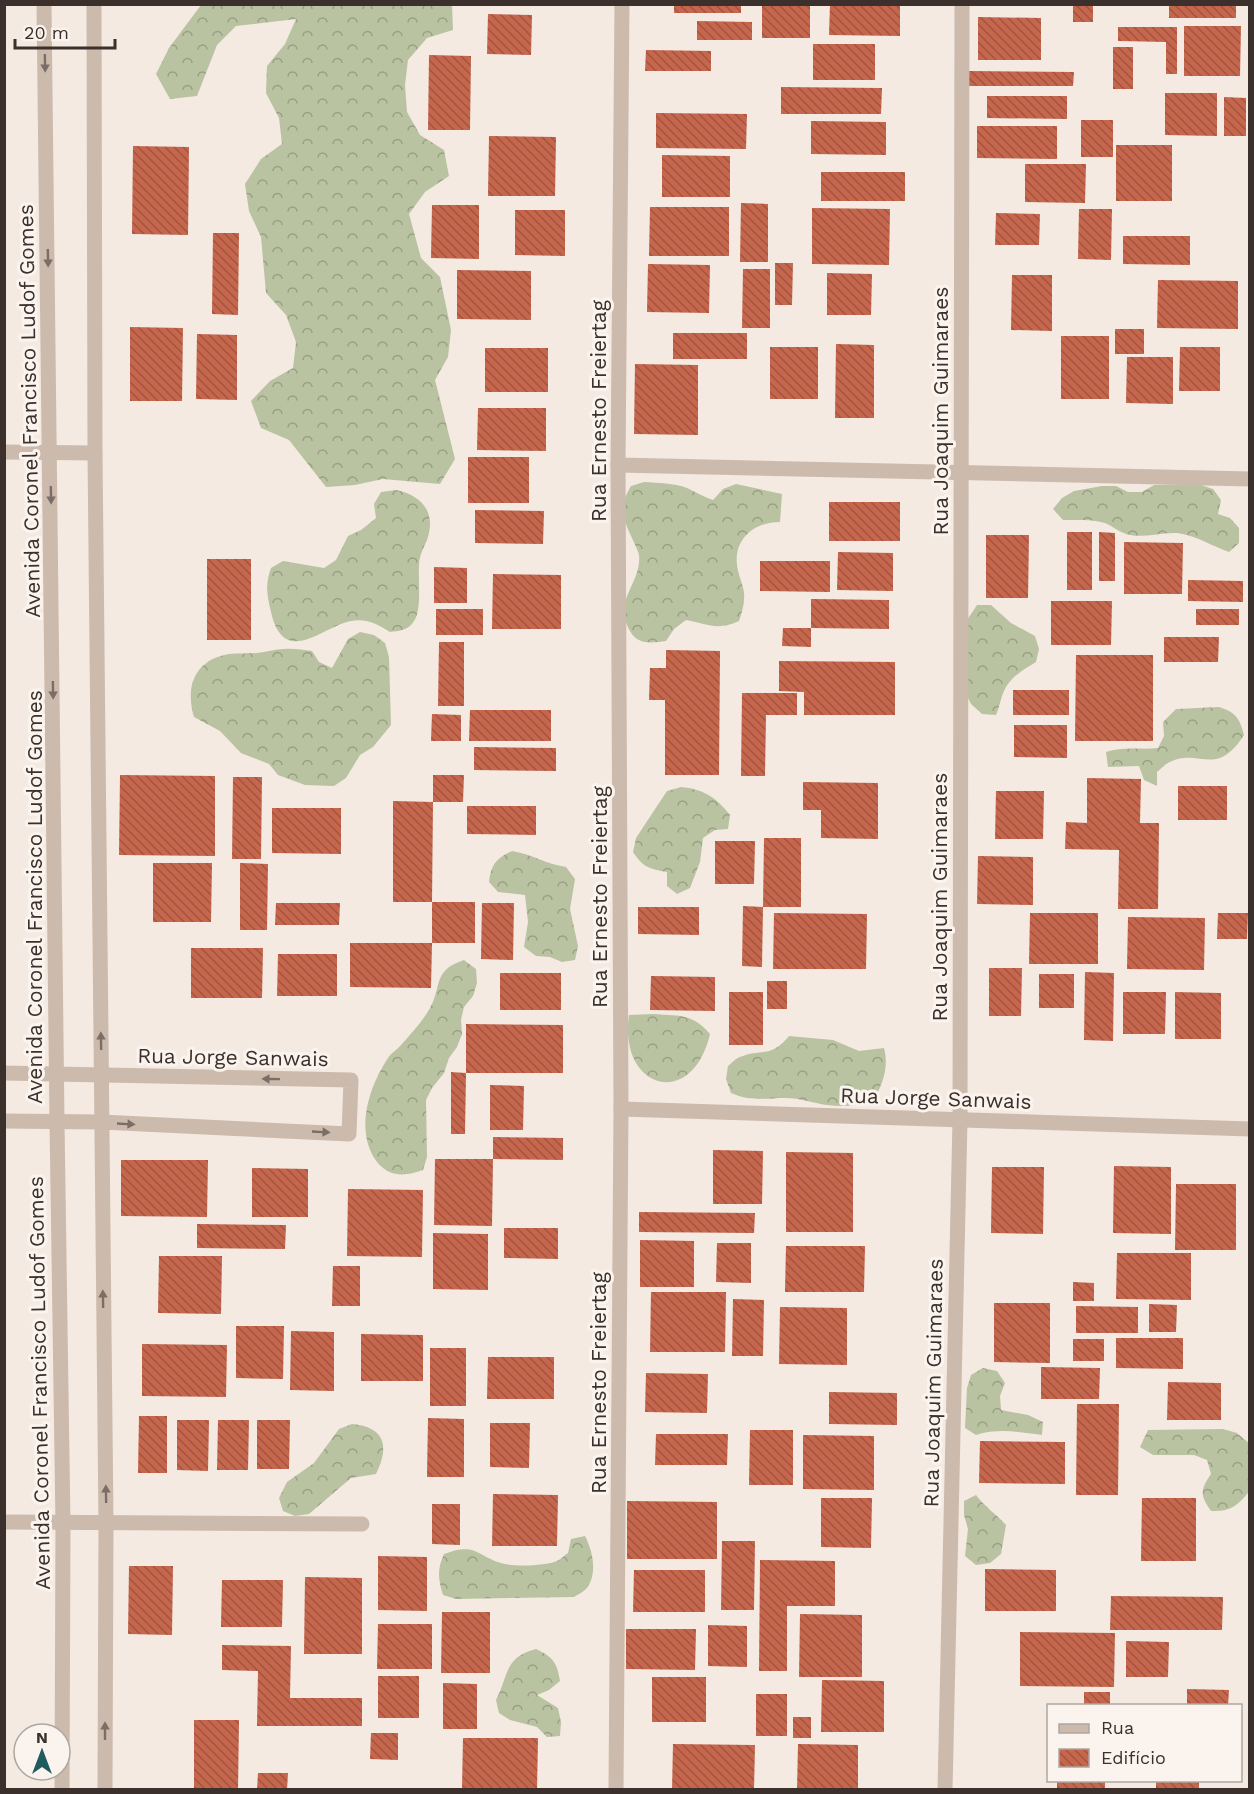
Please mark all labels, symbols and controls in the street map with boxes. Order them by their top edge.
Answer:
scale bar [15,12,116,50]
text: 20 m [24,22,69,43]
one-way arrow [40,53,50,72]
street label: Avenida Coronel Francisco Ludof Gomes [13,204,45,618]
one-way arrow [43,248,53,267]
street label: Rua Joaquim Guimaraes [928,287,953,535]
street label: Rua Ernesto Freiertag [586,299,611,522]
one-way arrow [46,485,56,504]
one-way arrow [48,680,58,699]
street label: Avenida Coronel Francisco Ludof Gomes [22,690,47,1104]
street label: Rua Joaquim Guimaraes [927,773,952,1021]
street label: Rua Ernesto Freiertag [587,785,612,1008]
one-way arrow [96,1032,106,1051]
street label: Rua Jorge Sanwais [137,1043,329,1071]
one-way arrow [262,1074,281,1083]
street label: Rua Jorge Sanwais [840,1082,1032,1114]
one-way arrow [116,1119,135,1128]
one-way arrow [311,1128,330,1137]
street label: Avenida Coronel Francisco Ludof Gomes [23,1176,55,1590]
street label: Rua Joaquim Guimaraes [918,1258,948,1508]
street label: Rua Ernesto Freiertag [586,1271,611,1494]
one-way arrow [98,1290,108,1309]
one-way arrow [101,1485,111,1504]
legend [1047,1704,1242,1782]
text: Rua [1101,1717,1134,1738]
north arrow [12,1722,72,1782]
one-way arrow [100,1722,110,1741]
text: N [36,1728,48,1747]
text: Edifício [1101,1747,1166,1768]

